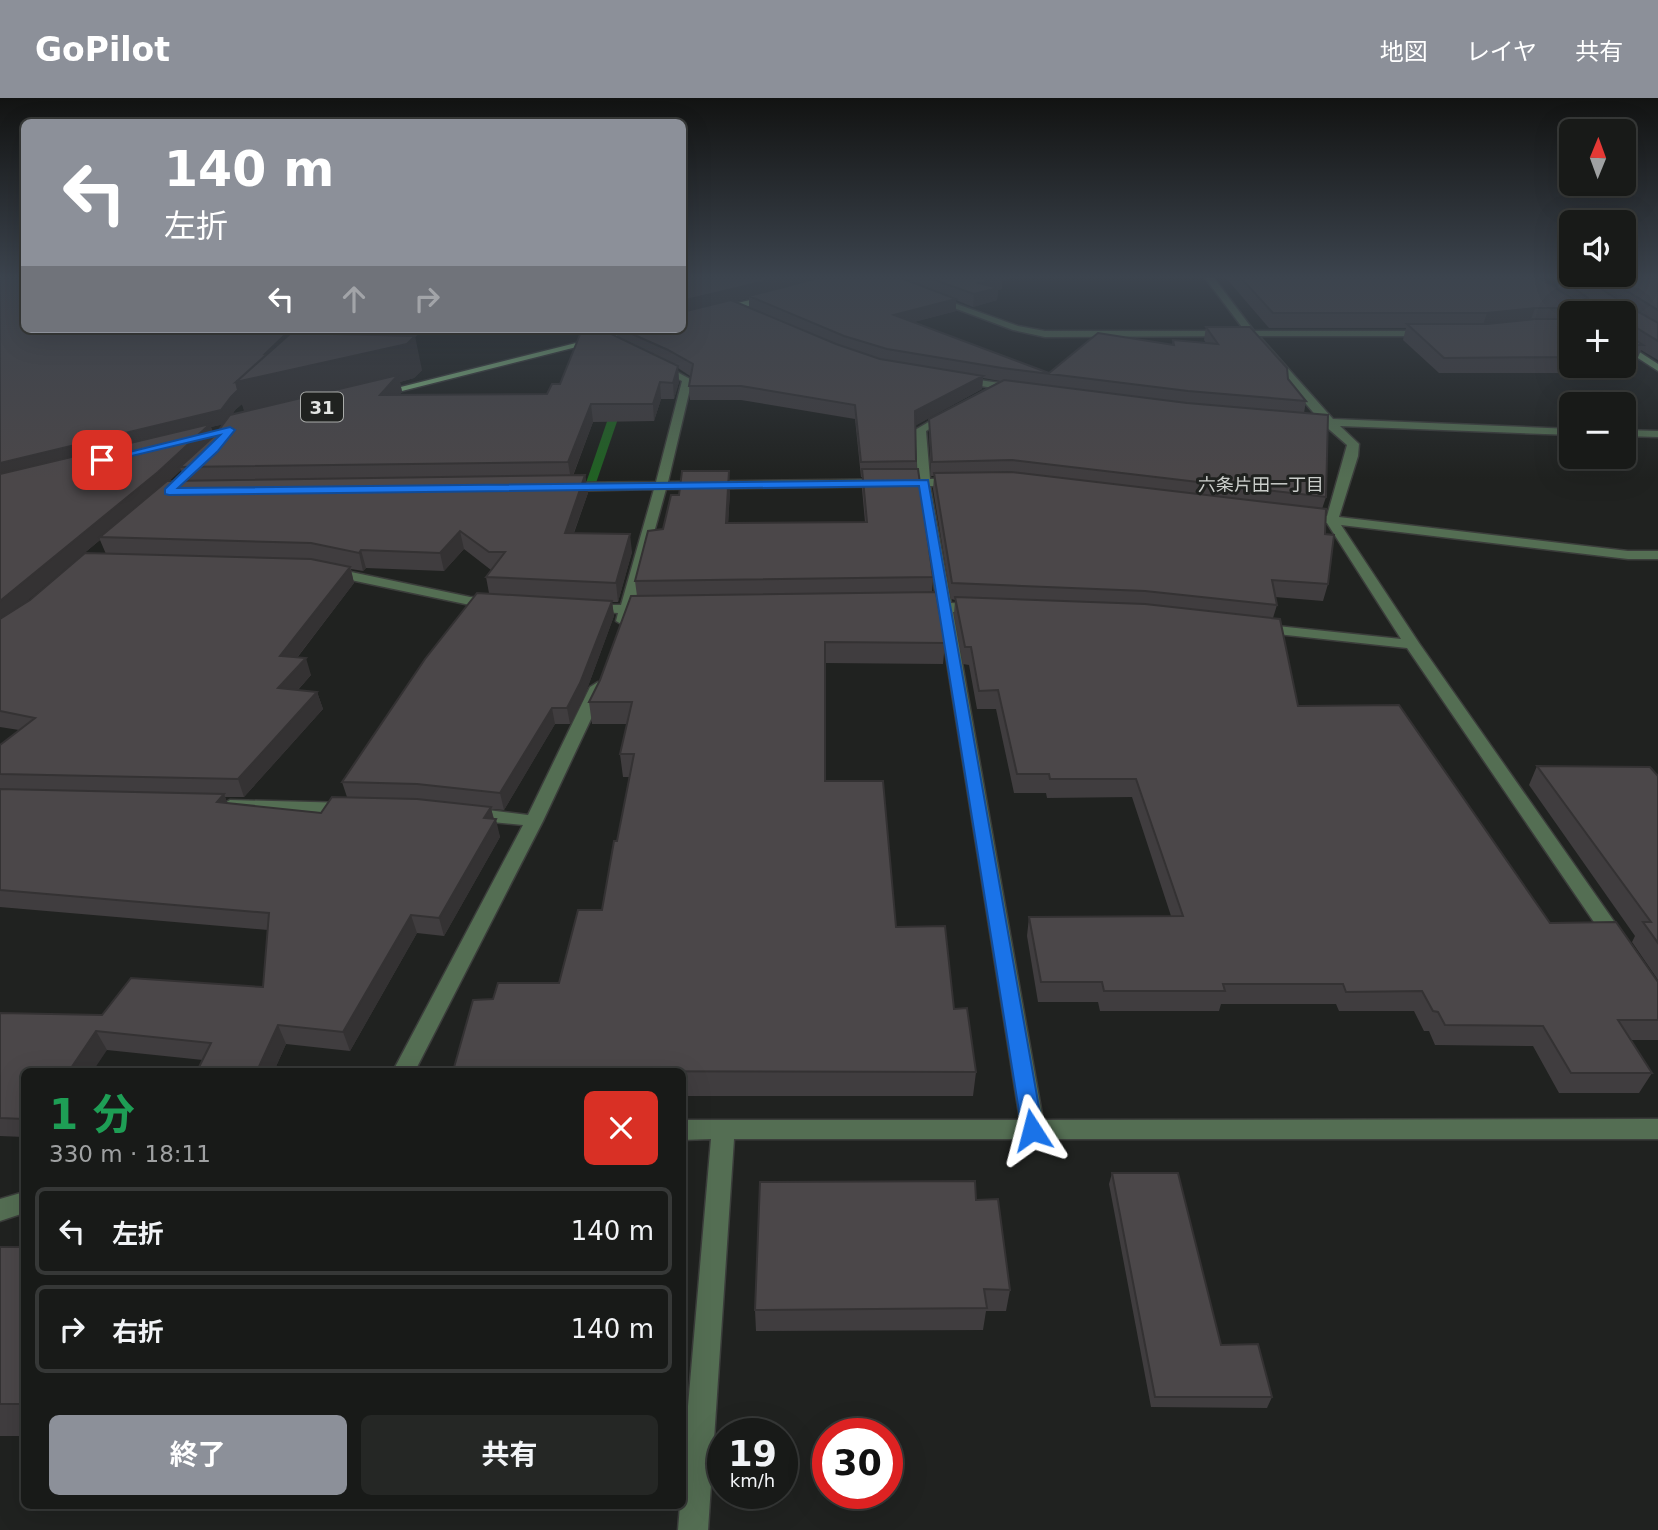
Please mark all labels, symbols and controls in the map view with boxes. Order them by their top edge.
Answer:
text: GoPilot [35,30,170,69]
text: 地図 [1380,38,1428,66]
text: レイヤ [1466,38,1537,66]
text: 共有 [1575,38,1623,66]
north arrow [1559,119,1636,196]
map controls [1559,119,1636,469]
text: 140 m [164,141,334,198]
icon: left [49,147,140,238]
text: 左折 [164,207,228,245]
button: sound [1559,210,1636,287]
icon: left [262,280,300,318]
icon: ahead [335,280,373,318]
icon: right [408,280,446,318]
button: + [1559,301,1636,378]
button: − [1559,392,1636,469]
road number: 31 [301,393,343,422]
pin [72,430,132,490]
icon: arrive [83,441,121,479]
district label: 六条片田一丁目 [1198,474,1324,495]
text: 1 分 [49,1090,135,1139]
button: close [584,1091,658,1165]
position arrow [995,1093,1069,1167]
text: 330 m · 18:11 [49,1141,211,1167]
icon: left [53,1212,91,1250]
text: 140 m [571,1216,654,1246]
text: 左折 [112,1219,164,1249]
icon: right [53,1310,91,1348]
text: 140 m [571,1314,654,1344]
text: 右折 [112,1317,164,1347]
button: 終了 [49,1415,347,1495]
button: 共有 [361,1415,658,1495]
speed limit sign: 30 [812,1418,903,1509]
text: 19 [728,1434,777,1474]
text: km/h [730,1470,775,1491]

